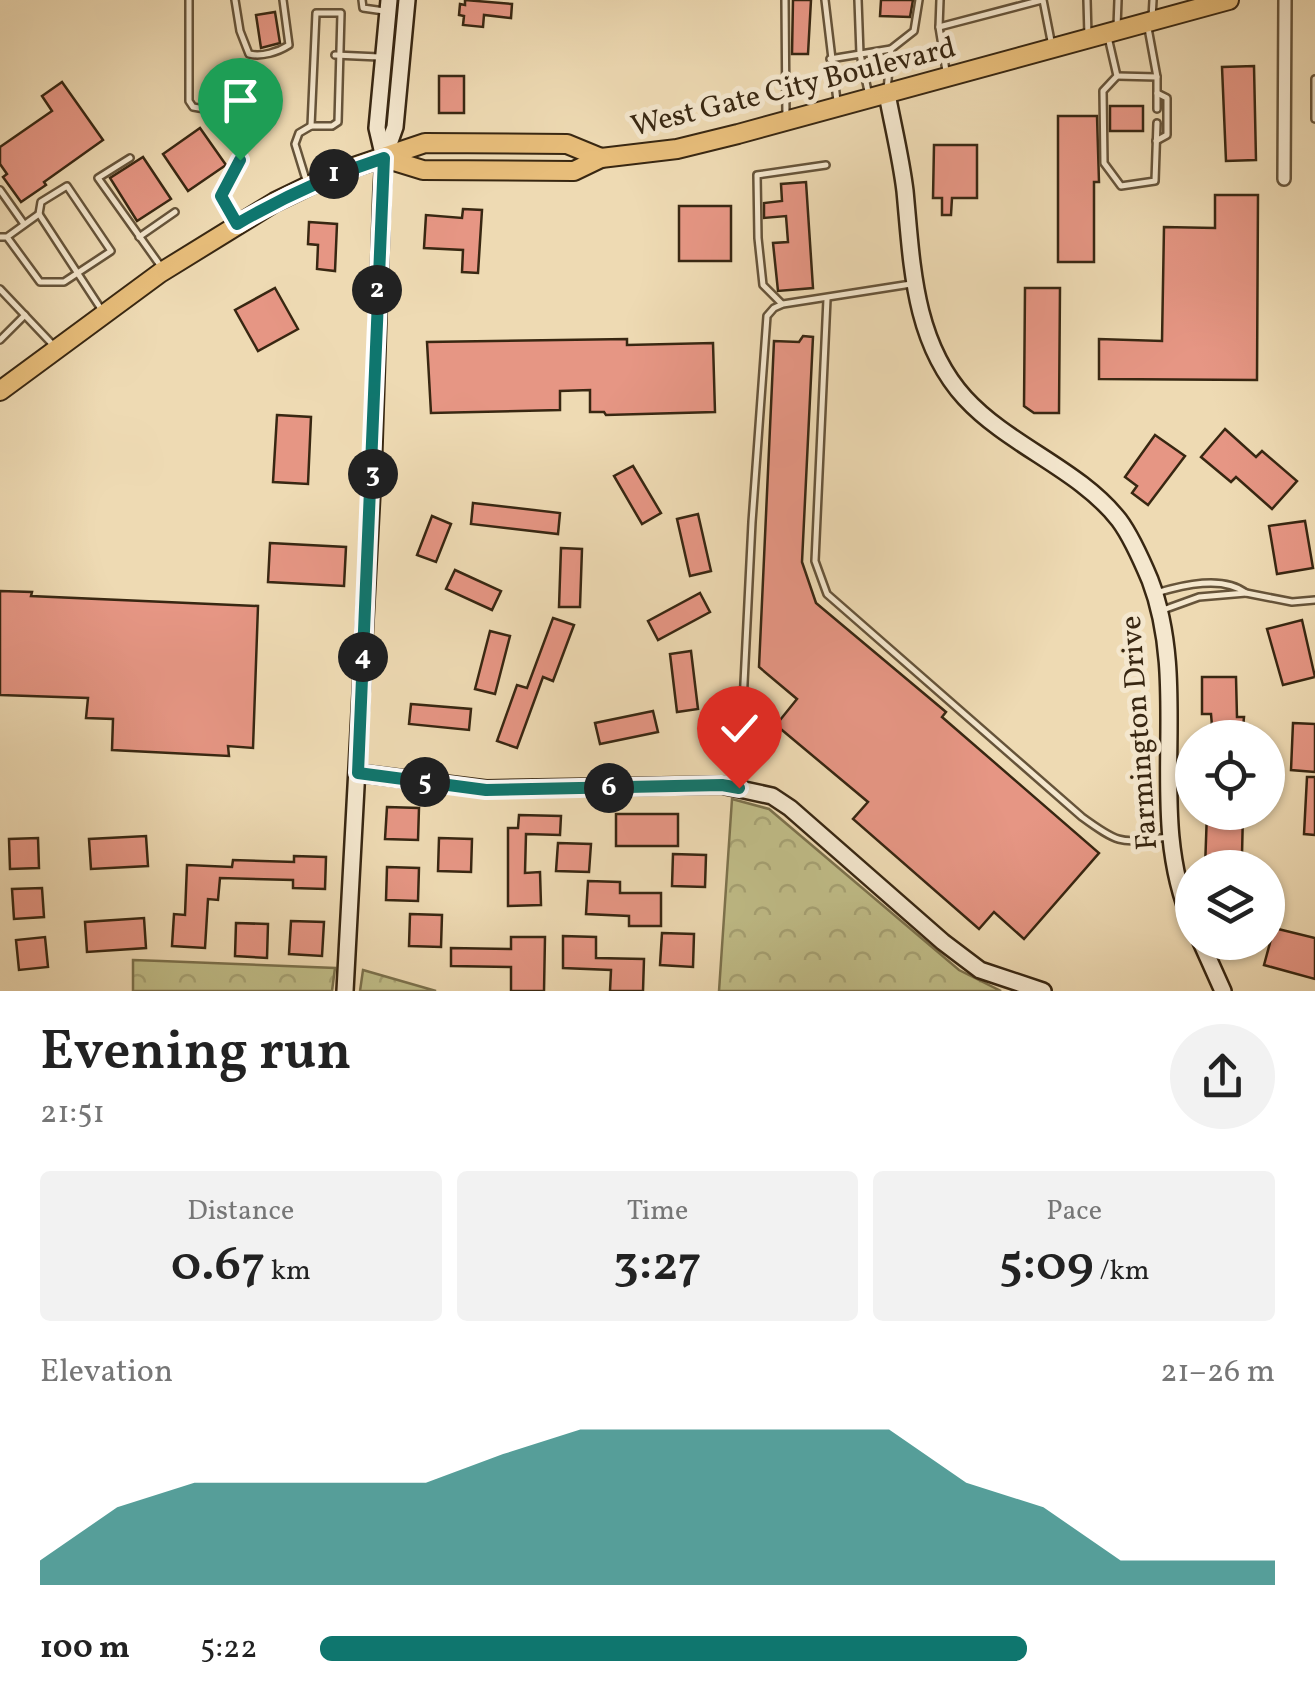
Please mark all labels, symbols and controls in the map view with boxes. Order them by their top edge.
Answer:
street label: West Gate City Boulevard [627,27,960,149]
pin [198,58,283,161]
icon: arrive [213,73,268,128]
pin: 1 [309,149,359,199]
text: 1 [328,154,340,193]
pin: 2 [352,265,402,315]
text: 2 [370,270,384,309]
pin: 3 [348,449,398,499]
text: 3 [366,454,380,493]
street label: Farmington Drive [1111,614,1169,852]
pin: 4 [338,632,388,682]
text: 4 [355,637,371,676]
pin [697,686,782,789]
icon: check [712,701,767,756]
map controls [1175,720,1285,960]
button: locate [1175,720,1285,830]
pin: 5 [400,757,450,807]
text: 5 [418,762,432,801]
pin: 6 [584,763,634,813]
text: 6 [601,768,617,807]
button: layers [1175,850,1285,960]
text: Evening run [40,1016,352,1092]
button: share [1170,1024,1275,1129]
text: 21:51 [40,1092,105,1136]
text: Distance [187,1192,294,1231]
text: Time [627,1192,688,1231]
text: Pace [1046,1192,1102,1231]
text: 0.67 [171,1231,265,1301]
text: 3:27 [613,1231,702,1301]
text: 5:09 [999,1231,1094,1301]
text: km [265,1252,311,1291]
text: /km [1094,1252,1150,1291]
text: Elevation [40,1351,173,1395]
text: 21–26 m [1160,1351,1275,1395]
text: 100 m [40,1627,130,1671]
text: 5:22 [200,1627,257,1671]

